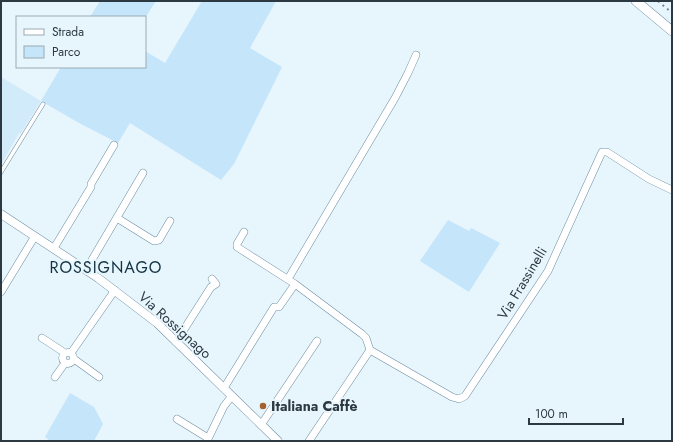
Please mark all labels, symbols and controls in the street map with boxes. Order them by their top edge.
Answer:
legend [16,16,146,68]
text: Strada [52,23,84,41]
text: Parco [52,43,81,61]
street label: Via Frassinelli [492,243,552,323]
district label: ROSSIGNAGO [50,256,162,279]
street label: Via Rossignago [134,287,216,363]
place label: Italiana Caffè [271,396,357,416]
scale bar [529,400,623,426]
marker: Italiana Caffè [258,401,268,411]
text: 100 m [535,405,568,423]

